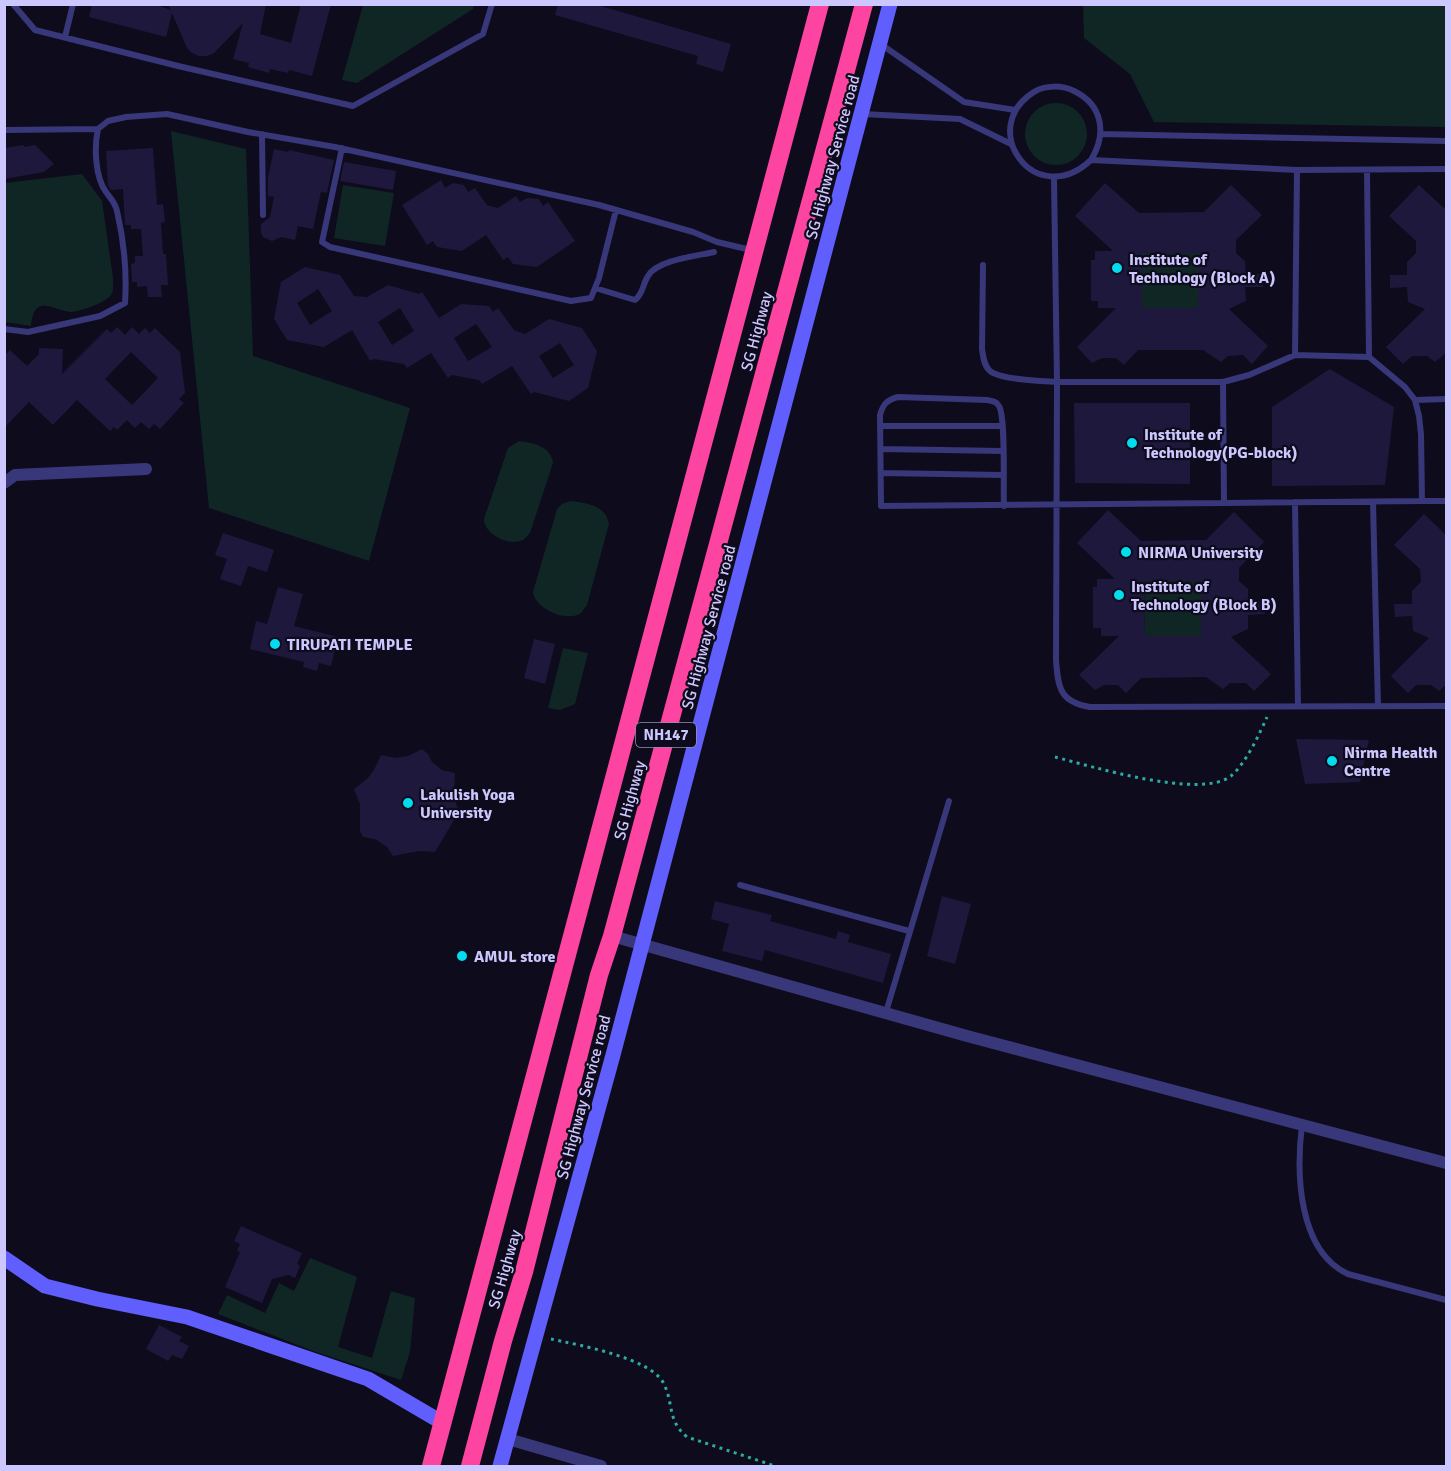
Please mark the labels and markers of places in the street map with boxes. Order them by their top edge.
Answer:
place label: Institute of Technology (Block A) [1129,250,1276,288]
marker: Institute of Technology (Block A) [1110,261,1124,275]
place label: Institute of Technology(PG-block) [1144,425,1297,463]
marker: Institute of Technology(PG-block) [1125,436,1139,450]
place label: NIRMA University [1138,543,1263,563]
marker: NIRMA University [1119,545,1133,559]
place label: Institute of Technology (Block B) [1131,577,1277,615]
marker: Institute of Technology (Block B) [1112,588,1126,602]
place label: TIRUPATI TEMPLE [287,635,413,655]
marker: TIRUPATI TEMPLE [268,637,282,651]
place label: Nirma Health Centre [1344,743,1438,781]
marker: Nirma Health Centre [1325,754,1339,768]
place label: Lakulish Yoga University [420,785,515,823]
marker: Lakulish Yoga University [401,796,415,810]
place label: AMUL store [474,947,556,967]
marker: AMUL store [455,949,469,963]

